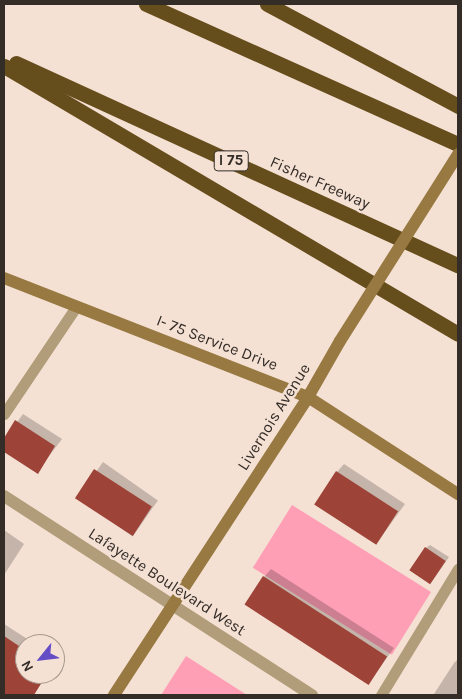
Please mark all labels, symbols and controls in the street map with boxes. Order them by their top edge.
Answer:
road number: I 75 [214,148,248,174]
street label: Fisher Freeway [267,152,373,214]
street label: I- 75 Service Drive [154,311,280,375]
street label: Livernois Avenue [233,360,315,474]
street label: Lafayette Boulevard West [85,524,249,640]
north arrow [15,634,65,684]
text: N [17,658,37,675]

